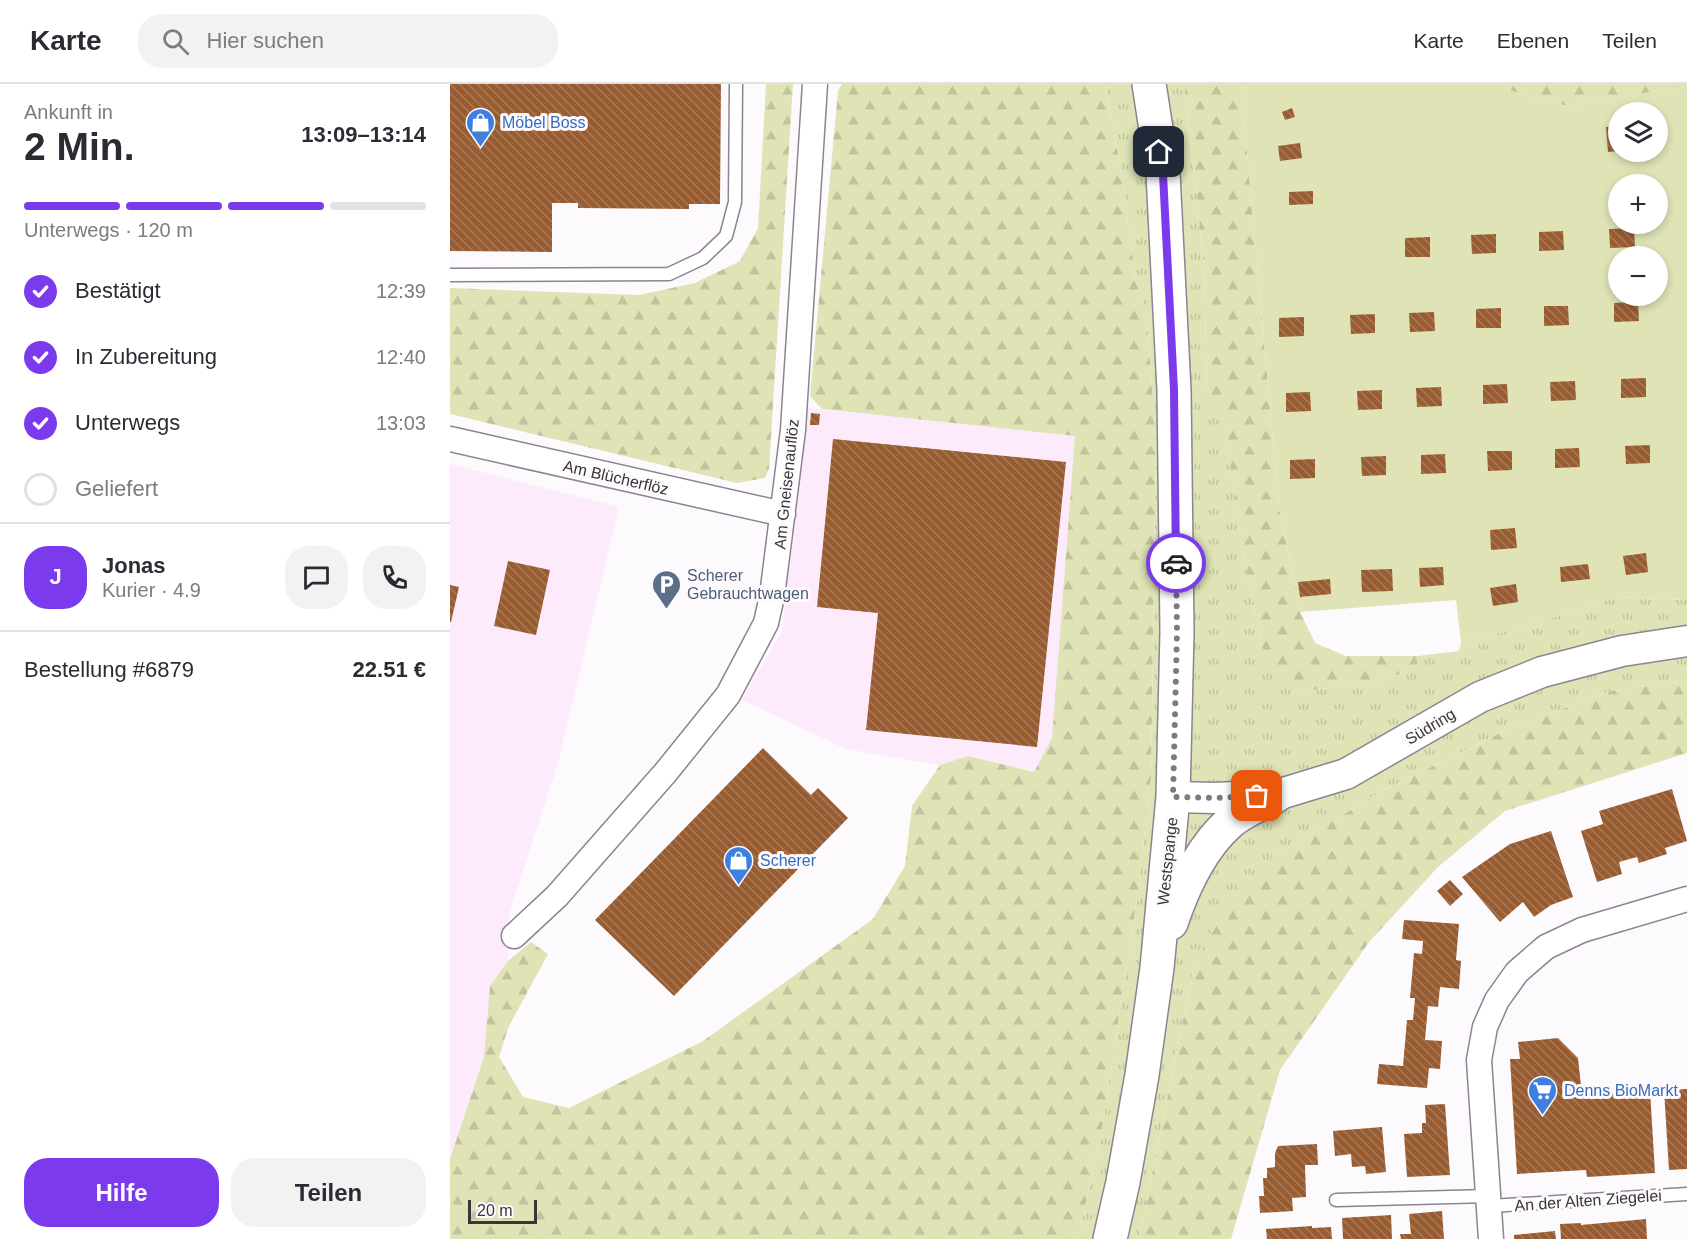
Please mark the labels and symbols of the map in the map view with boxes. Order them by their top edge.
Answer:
shop icon: Möbel Boss [465,106,497,148]
place label: Möbel Boss [502,114,586,131]
pin [1133,126,1184,177]
street label: Am Gneisenauflöz [771,418,802,550]
street label: Am Blücherflöz [562,457,670,498]
courier [1146,533,1206,593]
place label: Scherer Gebrauchtwagen [687,567,809,602]
parking icon: Scherer Gebrauchtwagen [650,568,682,610]
street label: Südring [1402,705,1458,748]
pin [1231,770,1282,821]
street label: Westspange [1154,816,1181,906]
shop icon: Scherer [723,844,755,886]
place label: Scherer [760,852,817,869]
supermarket icon: Denns BioMarkt [1527,1074,1559,1116]
place label: Denns BioMarkt [1564,1082,1678,1099]
street label: An der Alten Ziegelei [1514,1187,1662,1214]
scale bar [468,1197,537,1224]

